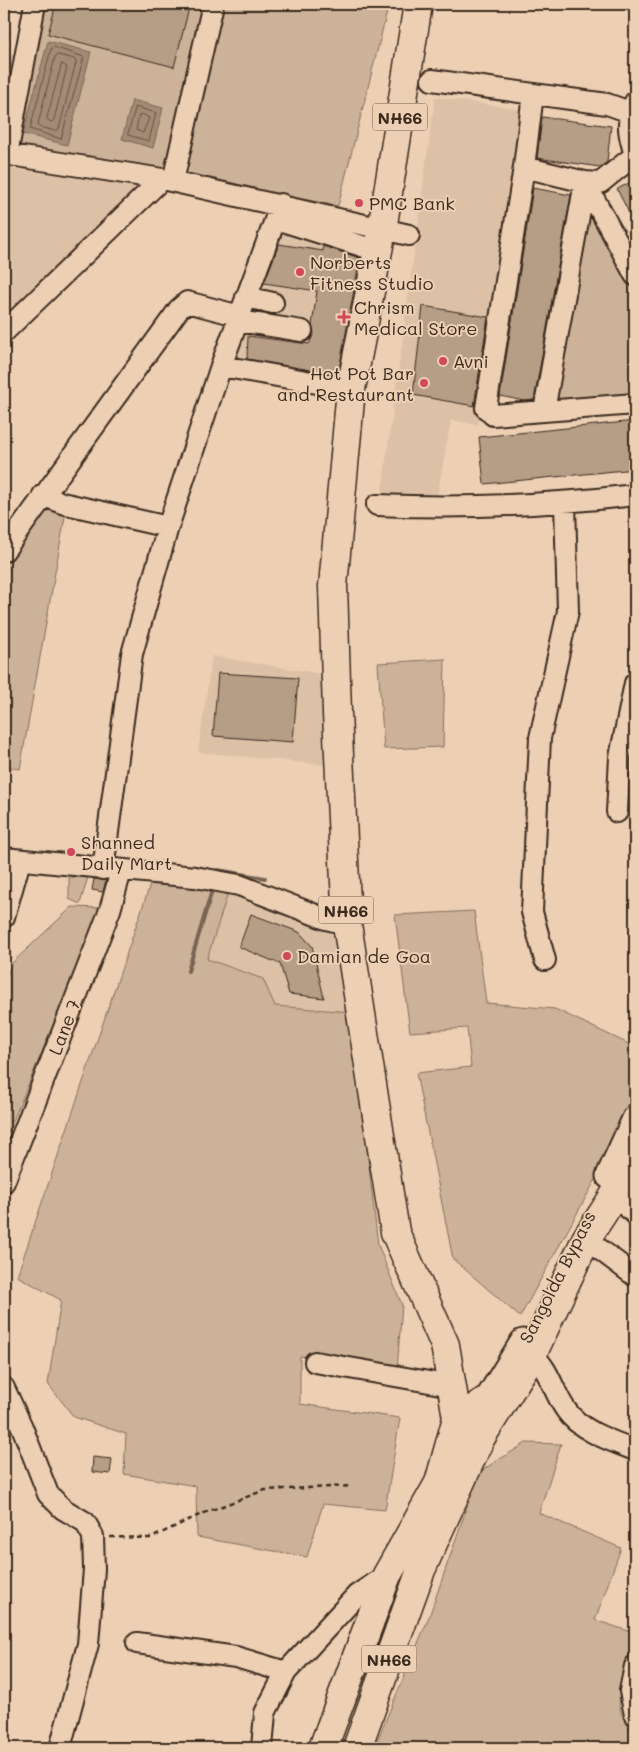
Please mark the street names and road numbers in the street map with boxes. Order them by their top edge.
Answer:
road number: NH66 [372,104,428,130]
road number: NH66 [318,896,374,924]
street label: Lane 7 [42,996,86,1058]
street label: Sangolda Bypass [513,1207,601,1347]
road number: NH66 [362,1646,416,1672]

